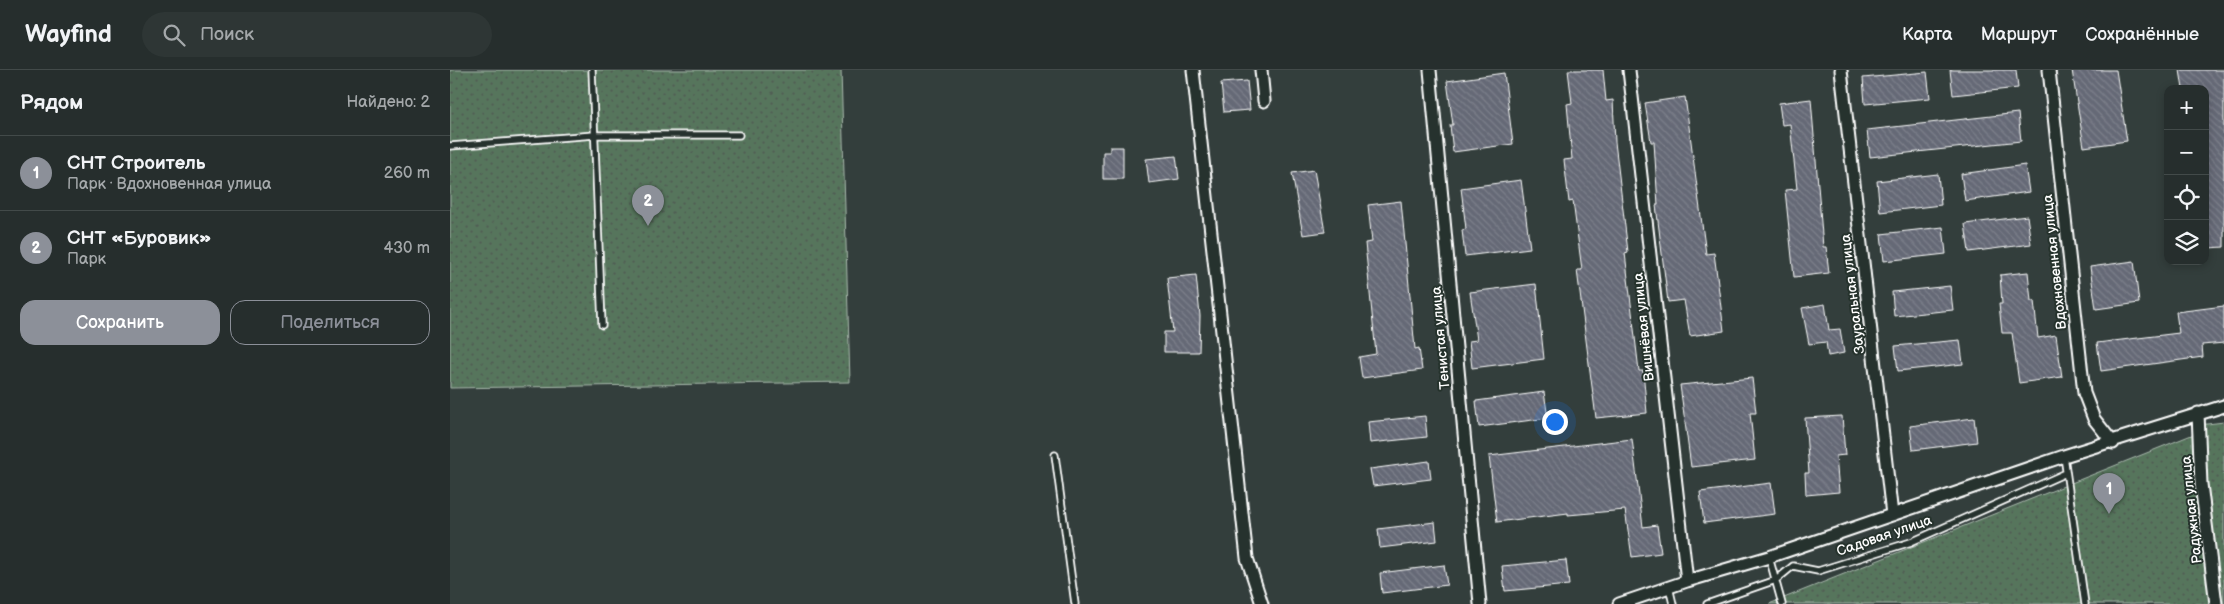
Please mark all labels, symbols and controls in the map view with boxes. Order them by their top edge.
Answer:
search box [142,12,492,57]
text: Wayfind [25,20,112,49]
icon: search [160,21,188,49]
text: Поиск [200,23,254,46]
text: Карта [1902,24,1953,45]
text: Маршрут [1981,24,2057,45]
text: Сохранённые [2085,24,2199,45]
map controls [2164,85,2209,265]
button: + [2164,85,2209,130]
text: Рядом [20,90,83,115]
text: Найдено: 2 [346,93,430,112]
button: − [2164,130,2209,175]
text: СНТ Строитель [67,152,205,175]
text: 1 [33,164,39,183]
text: 260 m [384,164,430,183]
text: Парк · Вдохновенная улица [67,175,271,194]
button: locate [2164,175,2209,220]
pin: 2 [632,185,664,226]
street label: Вдохновенная улица [2039,193,2070,330]
button: layers [2164,220,2209,265]
text: СНТ «Буровик» [67,227,212,250]
street label: Зауральная улица [1837,232,1868,355]
text: 2 [31,239,41,258]
text: 430 m [383,239,430,258]
text: Парк [67,250,106,269]
street label: Вишнёвая улица [1629,271,1658,382]
street label: Тенистая улица [1427,285,1453,390]
button: Сохранить [20,300,220,345]
button: Поделиться [230,300,430,345]
your location [1542,409,1568,435]
street label: Радужная улица [2177,454,2206,565]
pin: 1 [2093,473,2125,514]
street label: Садовая улица [1834,511,1935,560]

